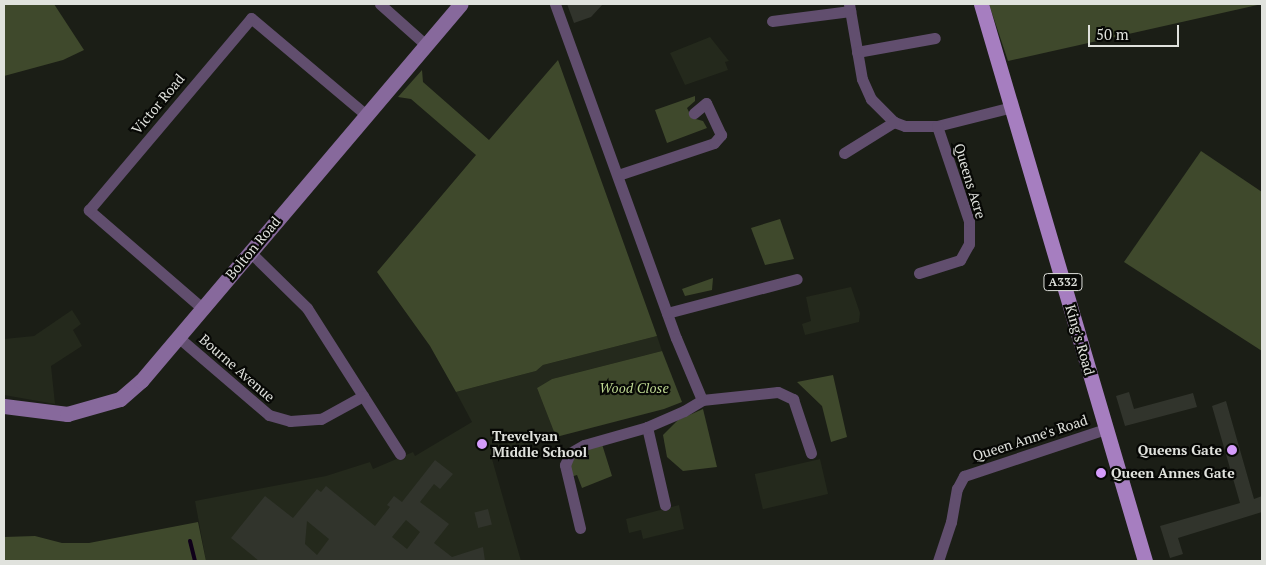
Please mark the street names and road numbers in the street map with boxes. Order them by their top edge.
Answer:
street label: Victor Road [128,71,188,137]
street label: Queens Acre [951,141,989,221]
street label: Bolton Road [222,213,284,283]
road number: A332 [1043,272,1083,292]
street label: King's Road [1062,303,1098,377]
street label: Bourne Avenue [196,331,278,405]
street label: Queen Anne's Road [970,411,1090,465]

